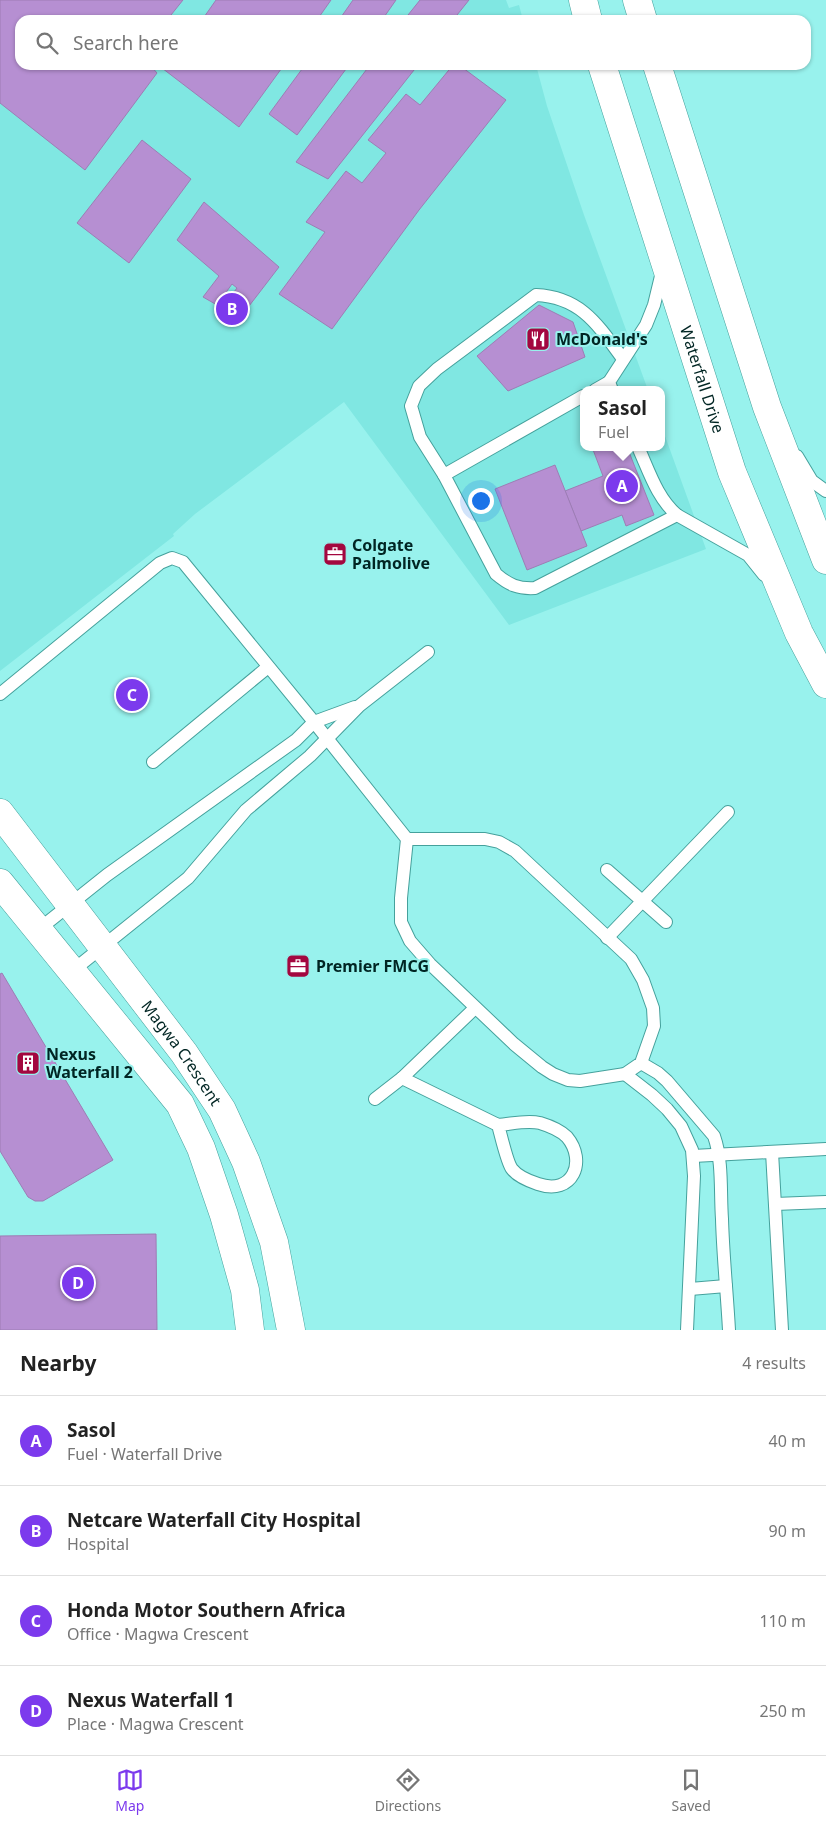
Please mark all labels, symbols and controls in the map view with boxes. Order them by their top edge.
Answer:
search box [15,15,811,70]
icon: search [33,29,61,57]
text: Search here [73,30,179,56]
pin: B [216,290,248,328]
street label: Waterfall Drive [675,323,730,436]
restaurant icon: McDonald's [525,326,551,352]
place label: McDonald's [556,328,648,350]
popup [580,386,665,451]
text: Sasol [598,395,647,421]
text: Fuel [598,421,629,443]
pin: A [606,467,638,505]
your location [468,488,494,514]
place label: Colgate Palmolive [352,534,430,574]
office icon: Colgate Palmolive [322,541,348,567]
pin: C [116,676,148,714]
office icon: Premier FMCG [285,953,311,979]
place label: Premier FMCG [316,955,429,977]
street label: Magwa Crescent [137,996,227,1110]
place label: Nexus Waterfall 2 [46,1043,133,1083]
building icon: Nexus Waterfall 2 [15,1050,41,1076]
pin: D [62,1264,94,1302]
text: Nearby [20,1349,96,1377]
text: 4 results [742,1352,806,1374]
text: Sasol [67,1417,116,1443]
text: A [30,1430,42,1452]
text: 40 m [769,1430,806,1452]
text: Fuel · Waterfall Drive [67,1443,222,1465]
text: Netcare Waterfall City Hospital [67,1507,361,1533]
text: B [31,1520,41,1542]
text: 90 m [769,1520,806,1542]
text: Hospital [67,1533,129,1555]
text: Honda Motor Southern Africa [67,1597,346,1623]
text: C [31,1610,41,1632]
text: 110 m [759,1610,806,1632]
text: Office · Magwa Crescent [67,1623,248,1645]
text: Nexus Waterfall 1 [67,1687,235,1713]
text: D [30,1700,42,1722]
text: 250 m [759,1700,806,1722]
text: Place · Magwa Crescent [67,1713,244,1735]
tab: Map [115,1766,144,1815]
tab: Directions [375,1766,441,1815]
tab: Saved [672,1766,711,1815]

